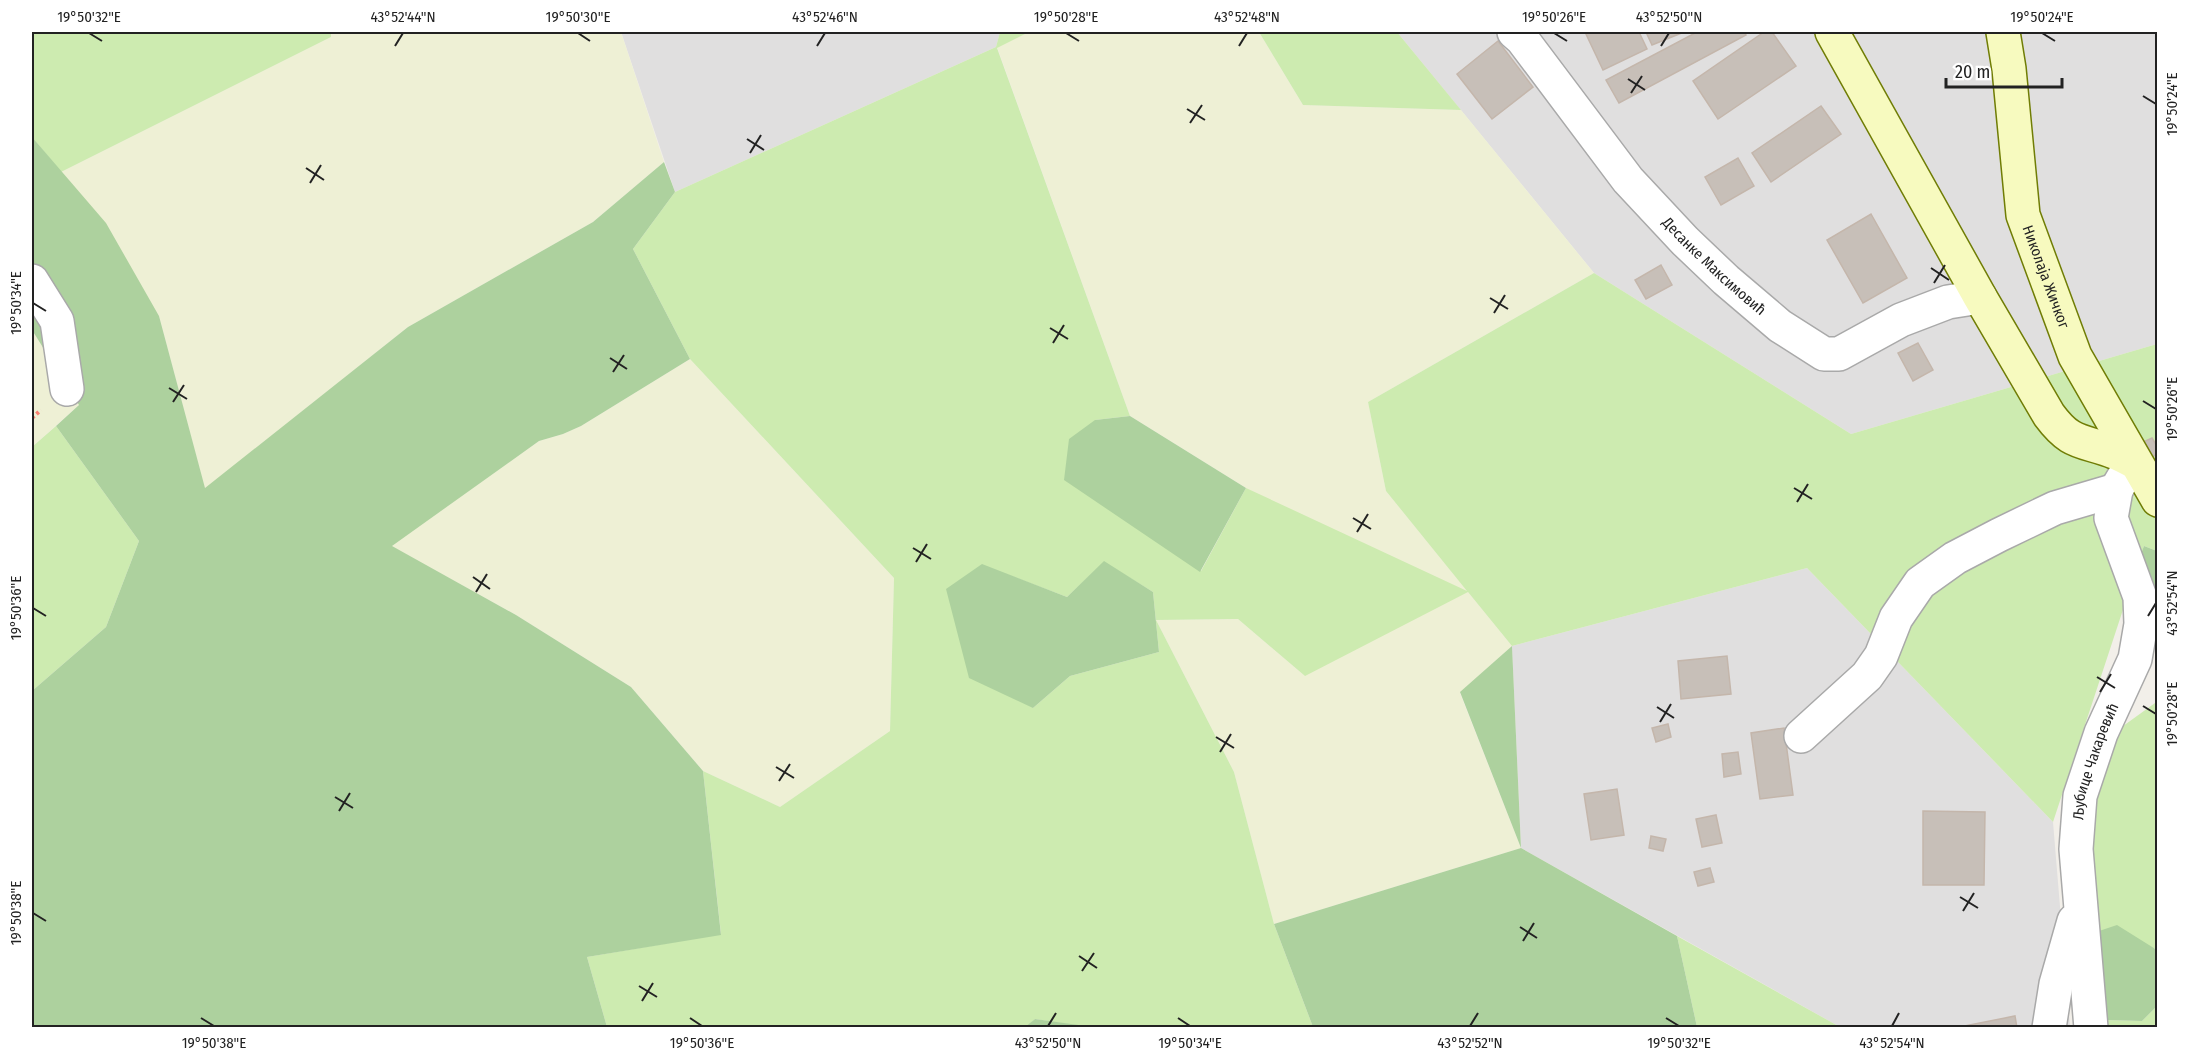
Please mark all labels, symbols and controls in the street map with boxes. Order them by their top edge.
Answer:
text: 19°50'32"E [57,8,121,26]
text: 43°52'44"N [370,8,436,26]
text: 19°50'30"E [546,8,610,26]
text: 43°52'46"N [792,8,858,26]
text: 19°50'28"E [1034,8,1098,26]
text: 43°52'48"N [1214,8,1280,26]
text: 19°50'26"E [1522,8,1586,26]
text: 43°52'50"N [1636,8,1702,26]
text: 19°50'24"E [2010,8,2074,26]
scale bar [1946,51,2062,89]
text: 20 m [1955,61,1990,83]
text: 19°50'24"E [2163,72,2181,136]
street label: Десанке Максимовић [1658,213,1770,319]
street label: Николаја Жичког [2019,223,2073,331]
text: 19°50'34"E [7,271,25,335]
text: 19°50'26"E [2163,377,2181,441]
text: 43°52'54"N [2163,570,2181,636]
text: 19°50'36"E [7,576,25,640]
text: 19°50'28"E [2163,682,2181,746]
street label: Љубице Чакаревић [2069,700,2123,820]
text: 19°50'38"E [7,881,25,945]
text: 19°50'38"E [182,1034,246,1052]
text: 19°50'36"E [670,1034,734,1052]
text: 43°52'50"N [1015,1034,1081,1052]
text: 19°50'34"E [1158,1034,1222,1052]
text: 43°52'52"N [1437,1034,1503,1052]
text: 19°50'32"E [1647,1034,1711,1052]
text: 43°52'54"N [1859,1034,1925,1052]

